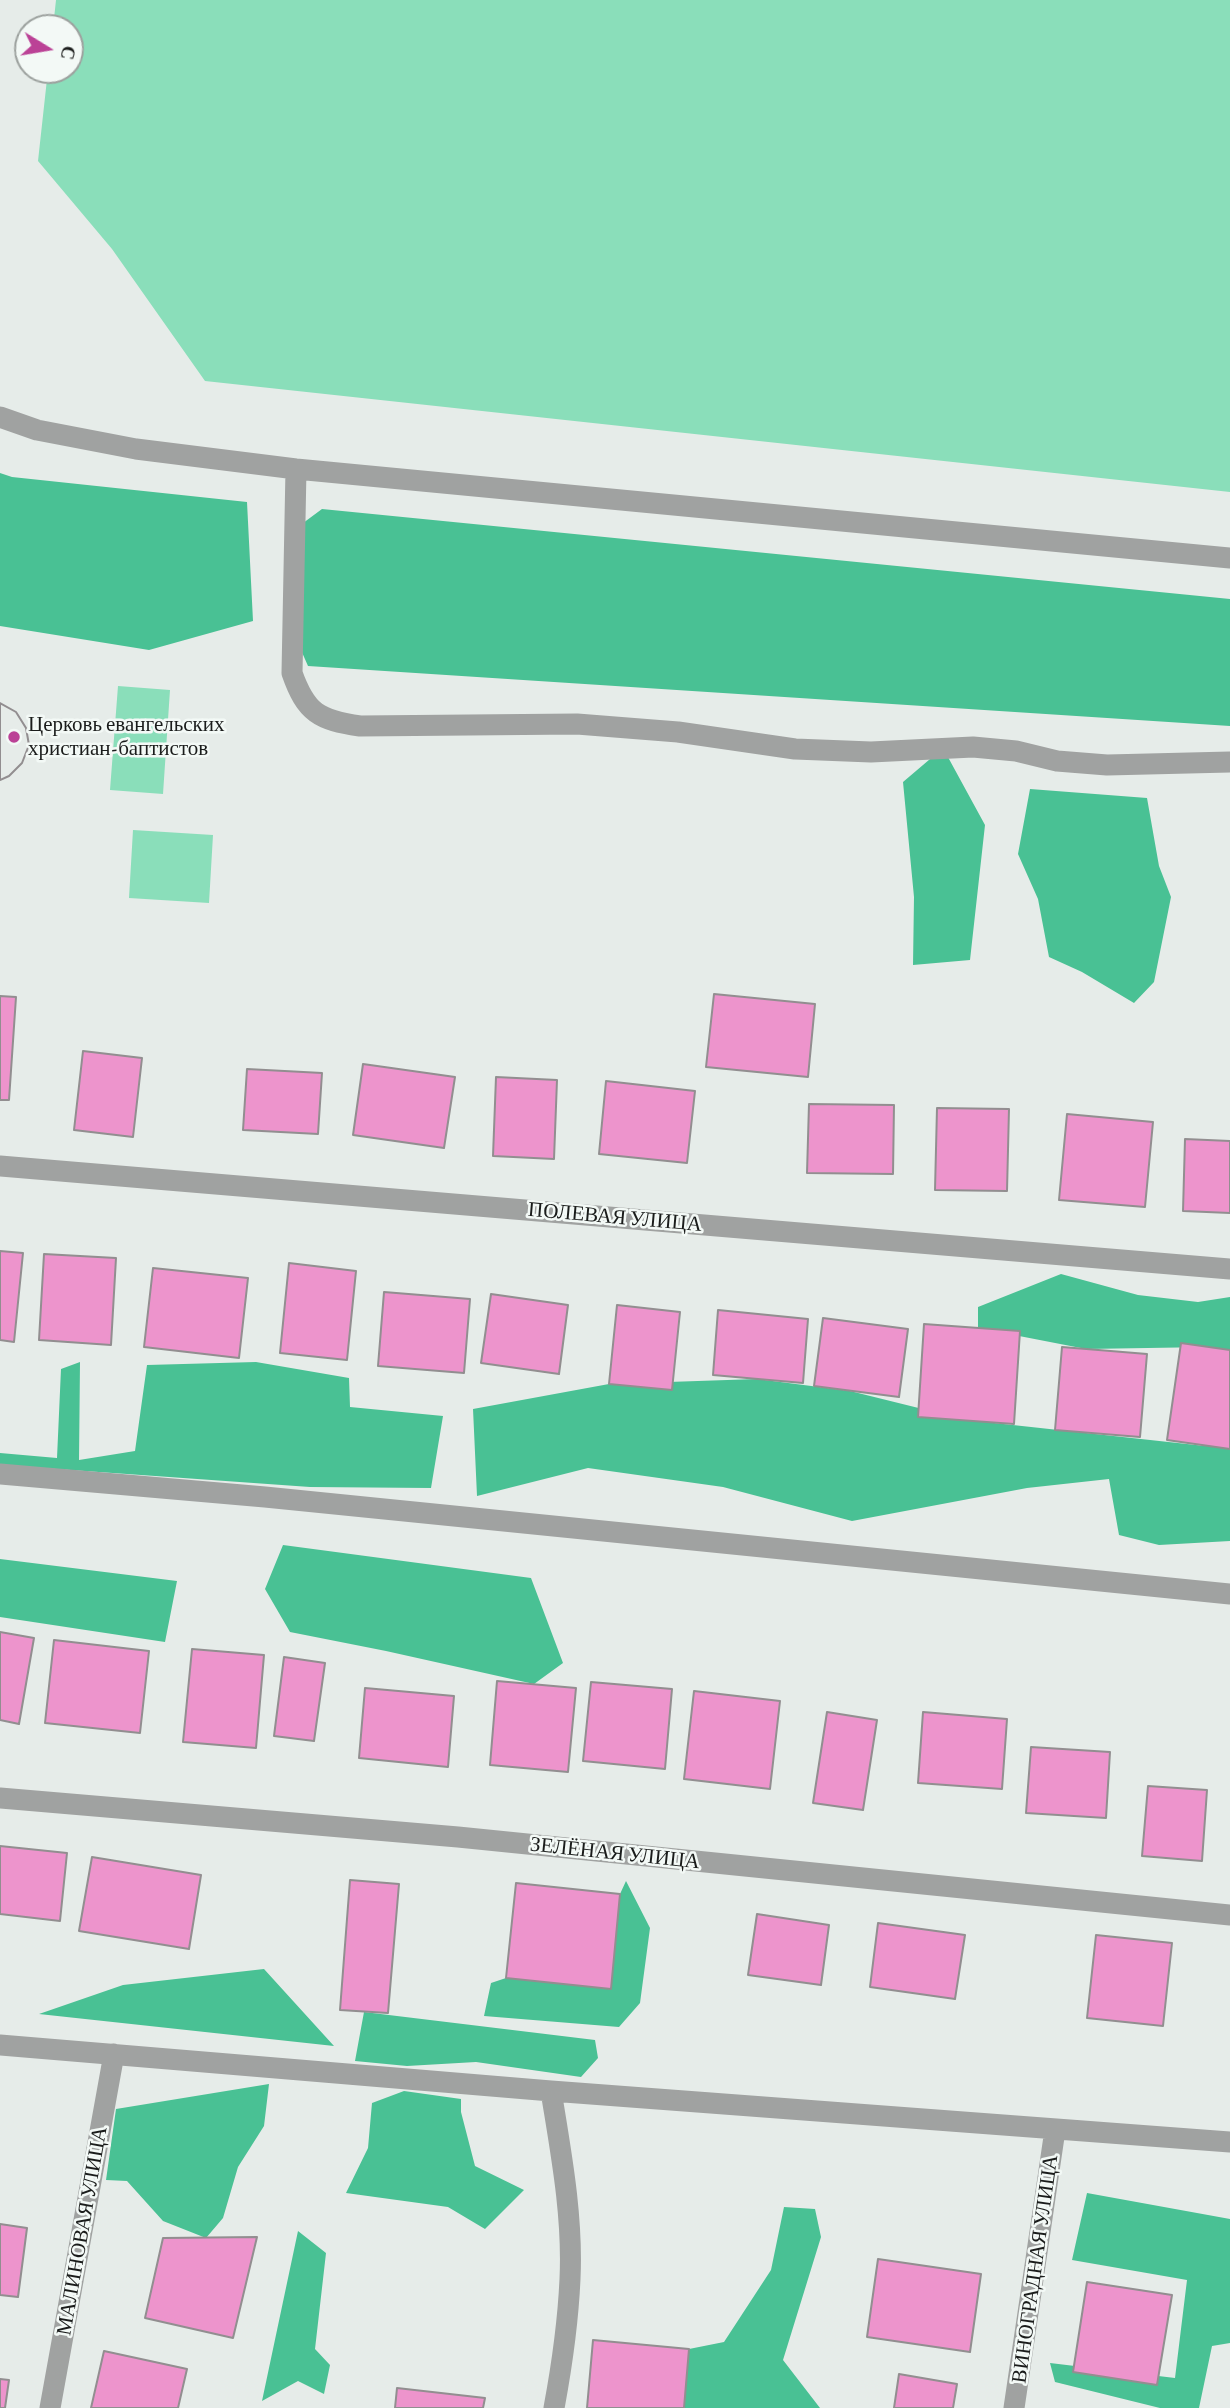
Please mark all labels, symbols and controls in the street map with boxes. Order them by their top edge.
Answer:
north arrow [14,14,84,84]
text: С [57,44,80,61]
place label: Церковь евангельских христиан-баптистов [28,712,225,762]
marker: Церковь евангельских христиан-баптистов [6,729,22,745]
street label: ПОЛЕВАЯ УЛИЦА [527,1197,703,1237]
street label: ЗЕЛЁНАЯ УЛИЦА [529,1832,701,1874]
street label: МАЛИНОВАЯ УЛИЦА [51,2125,113,2337]
street label: ВИНОГРАДНАЯ УЛИЦА [1006,2153,1064,2385]

